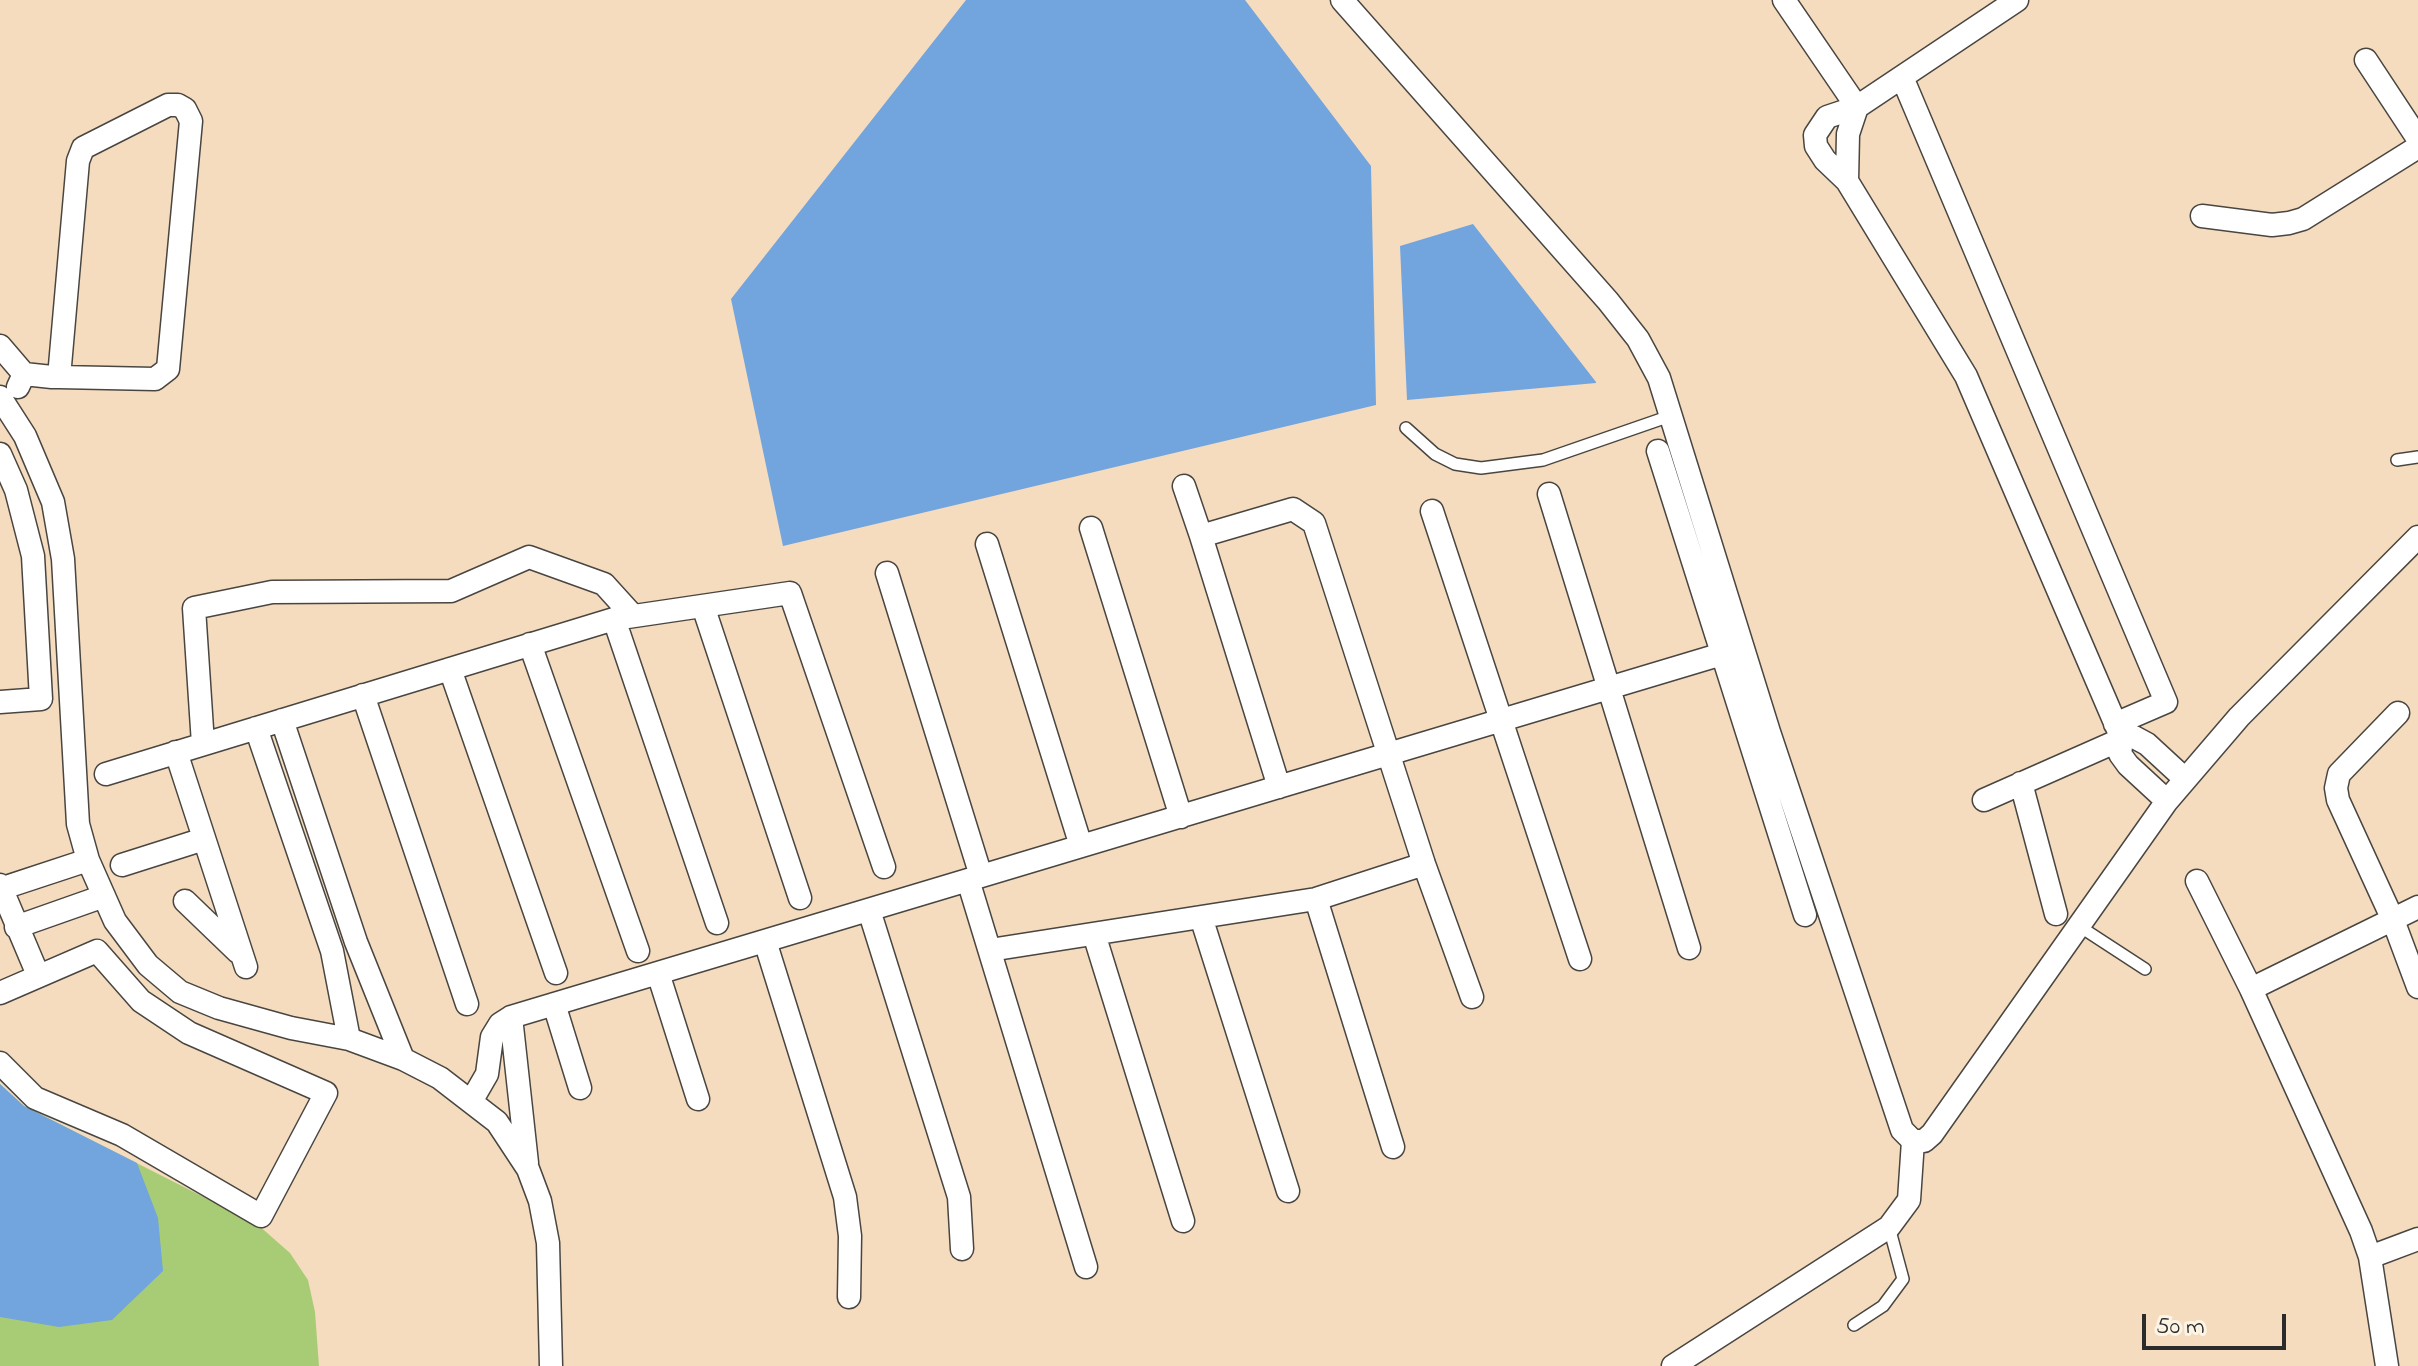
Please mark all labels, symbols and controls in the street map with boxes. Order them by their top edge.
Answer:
scale bar [2146,1298,2290,1348]
text: 50 m [2156,1310,2205,1345]

